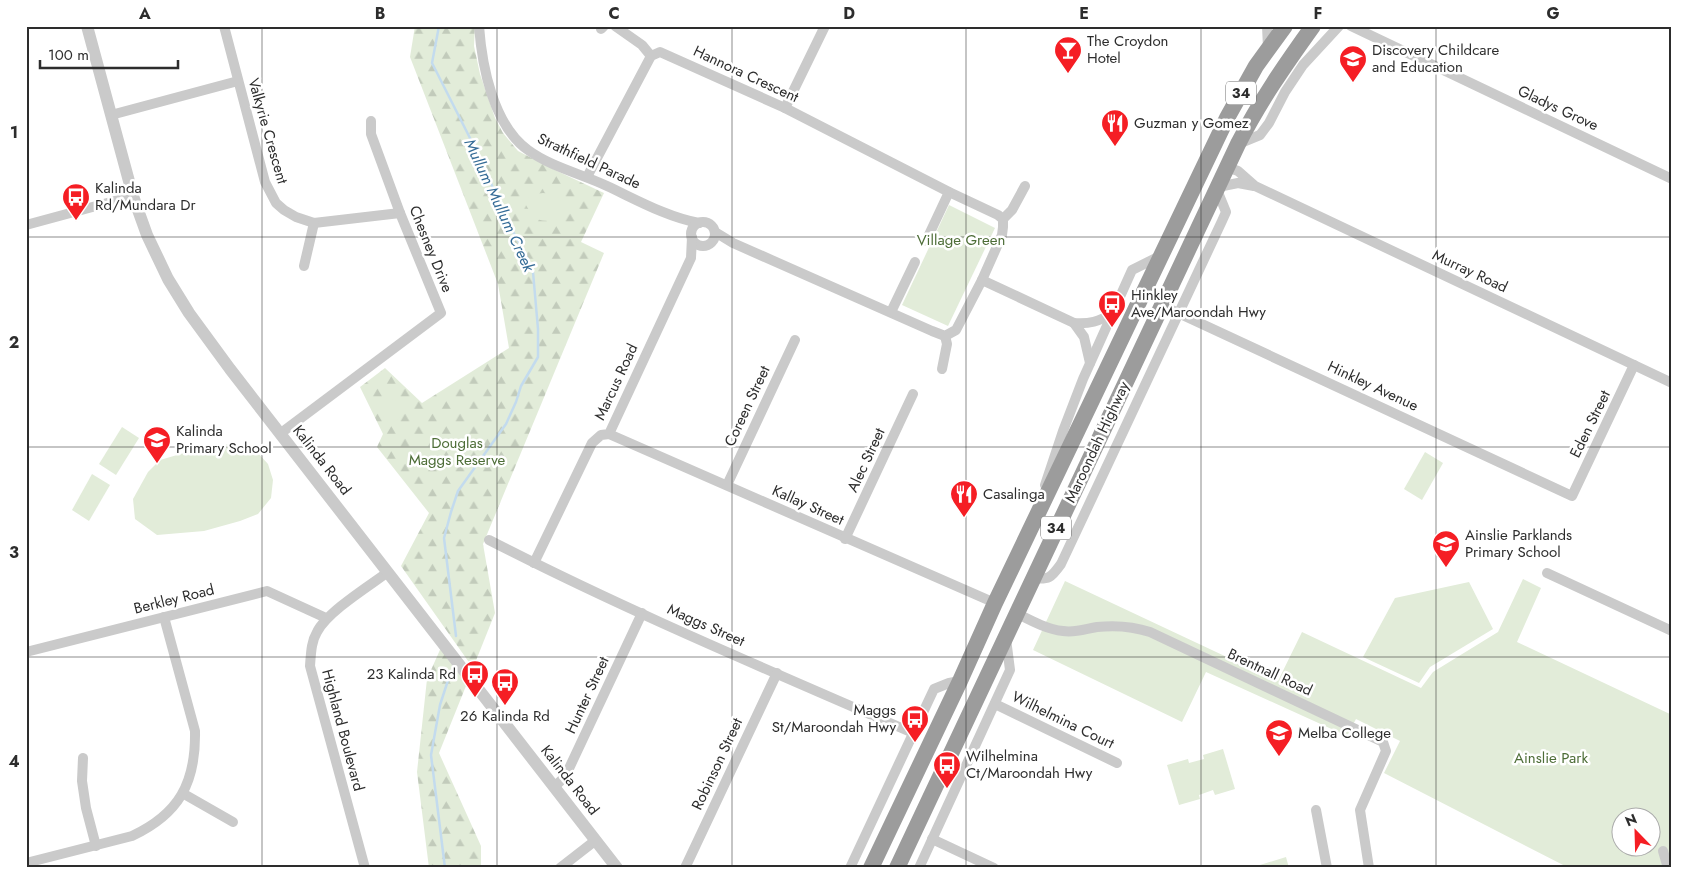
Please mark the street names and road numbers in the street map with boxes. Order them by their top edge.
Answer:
street label: Hannora Crescent [690,40,803,108]
street label: Valkyrie Crescent [242,76,294,187]
street label: Gladys Grove [1514,80,1602,136]
road number: 34 [1226,82,1256,105]
street label: Strathfield Parade [534,127,645,195]
street label: Chesney Drive [404,202,458,296]
street label: Murray Road [1429,244,1511,298]
street label: Marcus Road [589,340,643,424]
street label: Hinkley Avenue [1324,355,1422,417]
street label: Coreen Street [719,362,776,450]
street label: Maroondah Highway [1059,377,1135,506]
street label: Eden Street [1564,386,1616,461]
street label: Kalinda Road [288,420,356,500]
street label: Alec Street [842,424,891,496]
street label: Kallay Street [769,479,848,531]
road number: 34 [1041,516,1071,540]
street label: Berkley Road [131,578,217,620]
street label: Maggs Street [664,598,749,652]
street label: Brentnall Road [1224,643,1316,701]
street label: Hunter Street [559,652,615,737]
street label: Highland Boulevard [316,667,370,793]
street label: Wilhelmina Court [1008,686,1118,755]
street label: Robinson Street [686,714,748,814]
street label: Kalinda Road [536,740,604,820]

